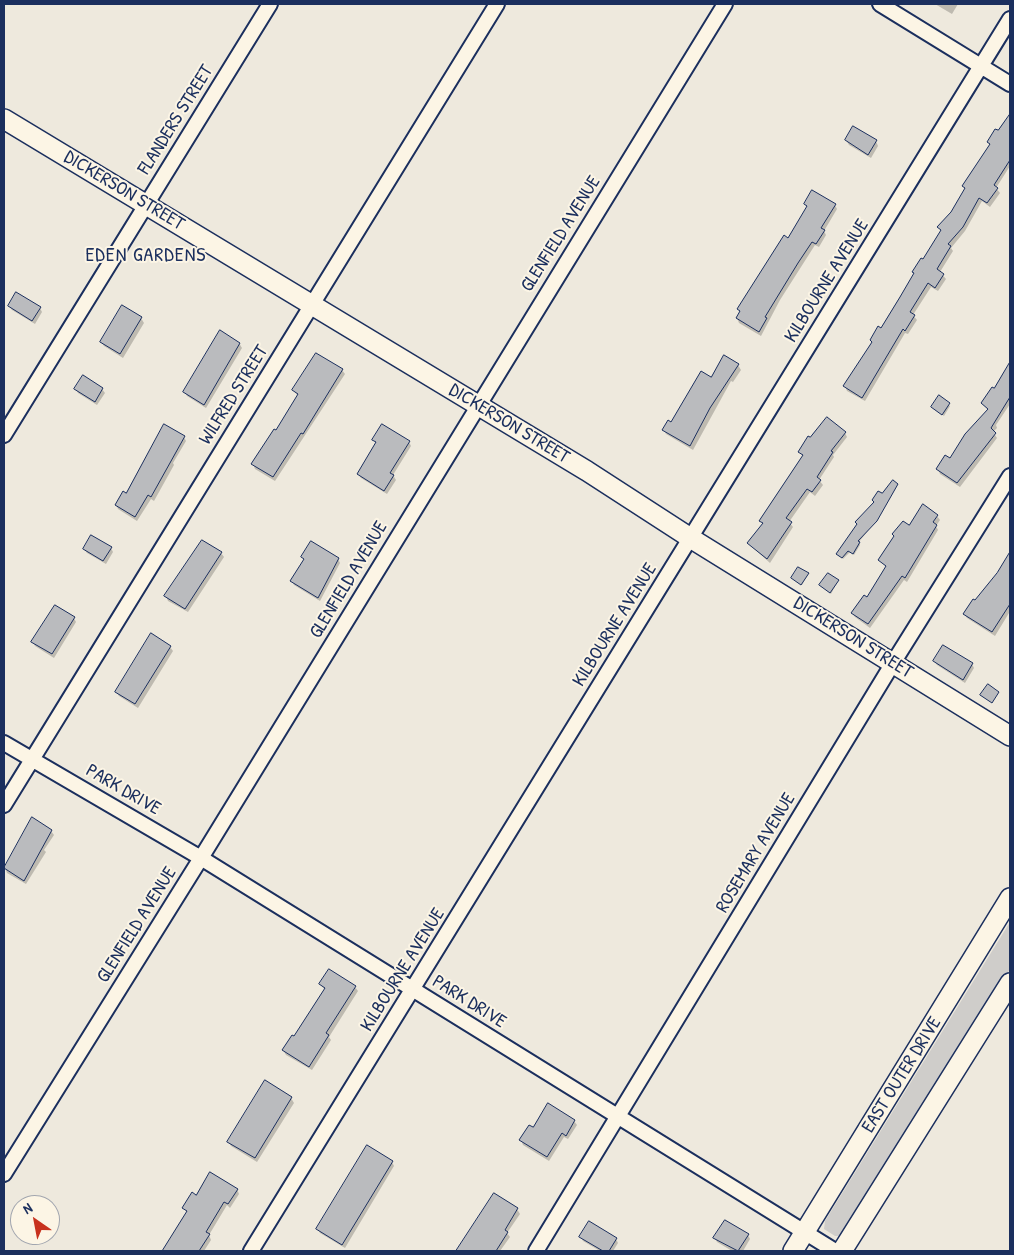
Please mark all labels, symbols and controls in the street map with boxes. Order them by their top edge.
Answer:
street label: FLANDERS STREET [133,61,219,179]
street label: DICKERSON STREET [60,146,188,236]
street label: GLENFIELD AVENUE [516,172,606,296]
street label: KILBOURNE AVENUE [780,215,874,347]
district label: EDEN GARDENS [84,244,208,268]
street label: WILFRED STREET [194,341,274,449]
street label: DICKERSON STREET [445,379,573,469]
street label: GLENFIELD AVENUE [305,517,393,643]
street label: KILBOURNE AVENUE [568,559,662,691]
street label: DICKERSON STREET [789,592,917,684]
street label: PARK DRIVE [82,759,164,821]
street label: ROSEMARY AVENUE [711,789,801,917]
street label: GLENFIELD AVENUE [92,863,182,987]
street label: KILBOURNE AVENUE [356,904,450,1036]
street label: PARK DRIVE [428,970,510,1034]
street label: EAST OUTER DRIVE [857,1013,947,1137]
north arrow [10,1195,60,1245]
text: N [19,1198,35,1218]

